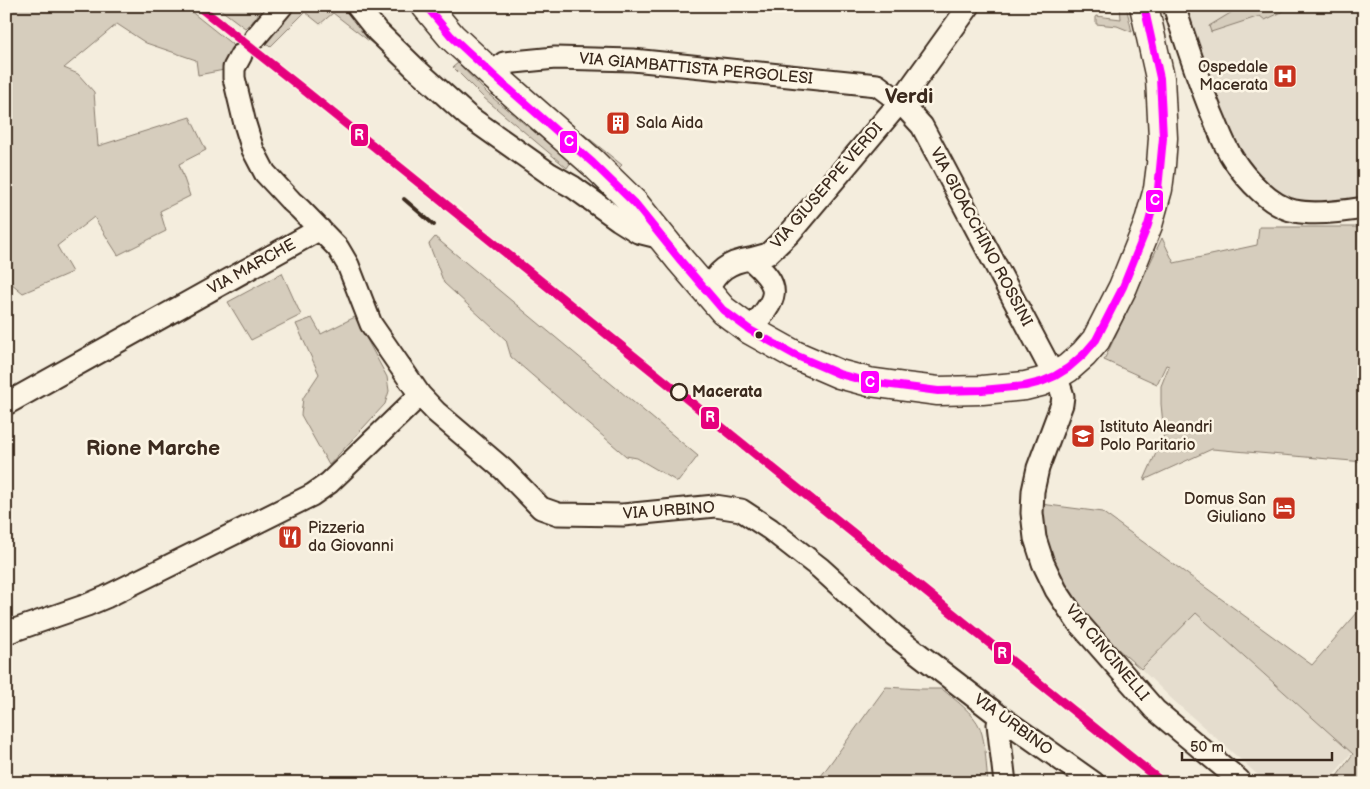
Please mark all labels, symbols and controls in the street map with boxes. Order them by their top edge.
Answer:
street label: VIA GIAMBATTISTA PERGOLESI [578,49,814,89]
place label: Ospedale Macerata [1198,58,1268,95]
hospital icon: Ospedale Macerata [1272,63,1298,89]
district label: Verdi [885,84,933,109]
building icon: Sala Aida [605,110,631,136]
place label: Sala Aida [636,114,703,133]
street label: VIA GIUSEPPE VERDI [767,119,887,253]
line badge: R [350,123,369,147]
text: R [354,127,364,144]
line badge: C [559,130,578,154]
text: C [564,133,574,150]
street label: VIA GIOACCHINO ROSSINI [926,144,1036,330]
line badge: C [1145,189,1164,213]
text: C [1150,192,1160,209]
street label: VIA MARCHE [205,235,299,299]
unlabelled marker [754,330,764,340]
line badge: C [860,370,880,394]
text: C [865,374,875,391]
marker: Macerata [670,383,688,401]
place label: Macerata [692,383,762,402]
line badge: R [700,406,720,430]
text: R [705,409,715,426]
place label: Istituto Aleandri Polo Paritario [1100,418,1213,455]
school or university icon: Istituto Aleandri Polo Paritario [1070,423,1096,449]
district label: Rione Marche [86,436,220,461]
place label: Domus San Giuliano [1184,490,1266,527]
hotel icon: Domus San Giuliano [1271,495,1297,521]
street label: VIA URBINO [622,498,716,524]
place label: Pizzeria da Giovanni [308,519,394,556]
restaurant icon: Pizzeria da Giovanni [277,524,303,550]
street label: VIA CINCINELLI [1061,601,1153,705]
line badge: R [993,641,1012,665]
text: R [997,645,1007,662]
street label: VIA URBINO [970,690,1056,760]
scale bar [1182,729,1332,761]
text: 50 m [1190,738,1224,757]

